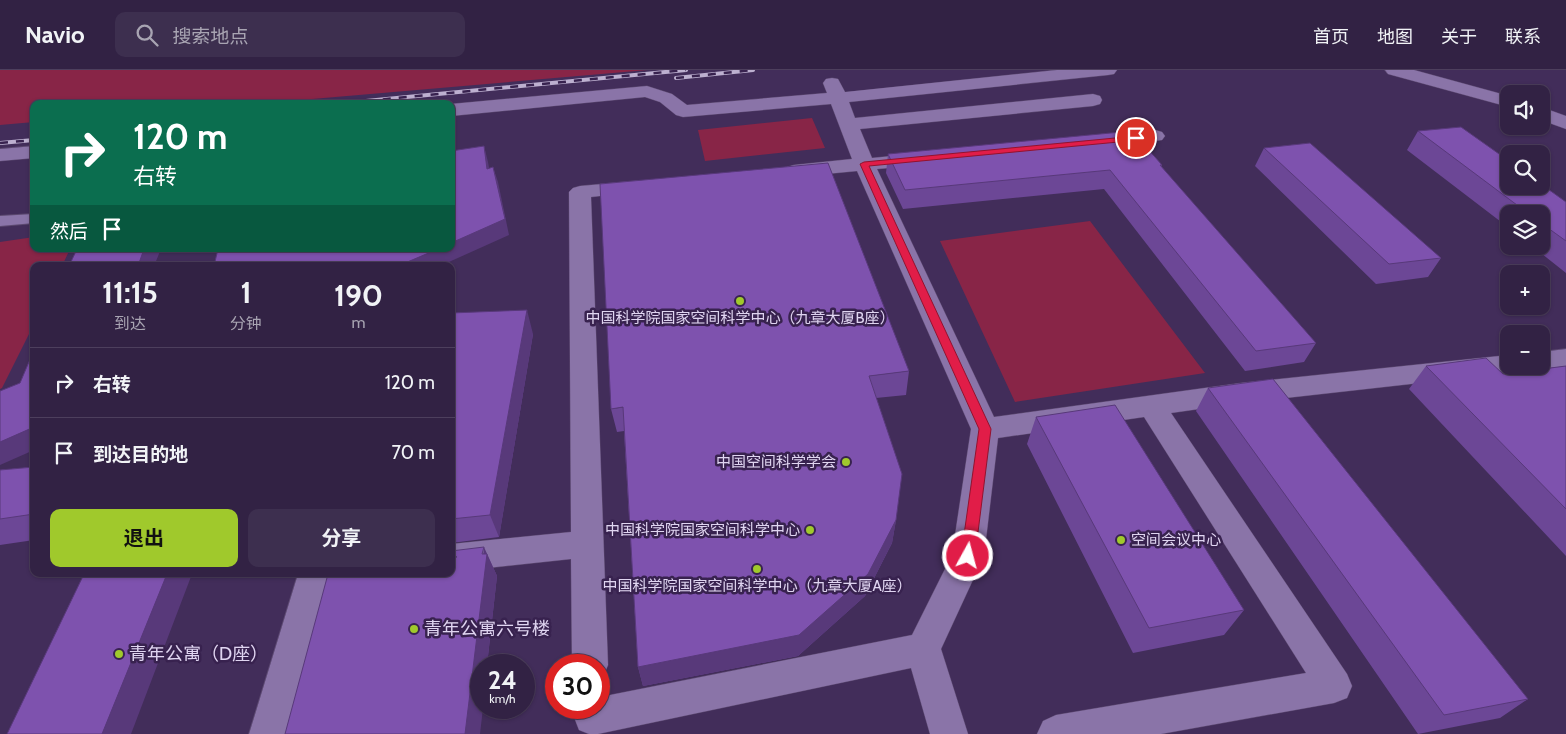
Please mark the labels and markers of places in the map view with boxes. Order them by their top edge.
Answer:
pin [1115,117,1157,159]
marker: 中国科学院国家空间科学中心（九章大厦B座） [734,295,746,307]
place label: 中国科学院国家空间科学中心（九章大厦B座） [586,309,894,327]
place label: 中国空间科学学会 [716,453,836,471]
marker: 中国空间科学学会 [840,456,852,468]
place label: 中国科学院国家空间科学中心 [605,521,800,539]
marker: 中国科学院国家空间科学中心 [804,524,816,536]
place label: 空间会议中心 [1131,531,1221,549]
marker: 空间会议中心 [1115,534,1127,546]
marker: 中国科学院国家空间科学中心（九章大厦A座） [751,563,763,575]
place label: 中国科学院国家空间科学中心（九章大厦A座） [602,577,912,595]
place label: 青年公寓六号楼 [424,618,550,640]
marker: 青年公寓六号楼 [408,623,420,635]
place label: 青年公寓（D座） [129,643,268,665]
marker: 青年公寓（D座） [113,648,125,660]

